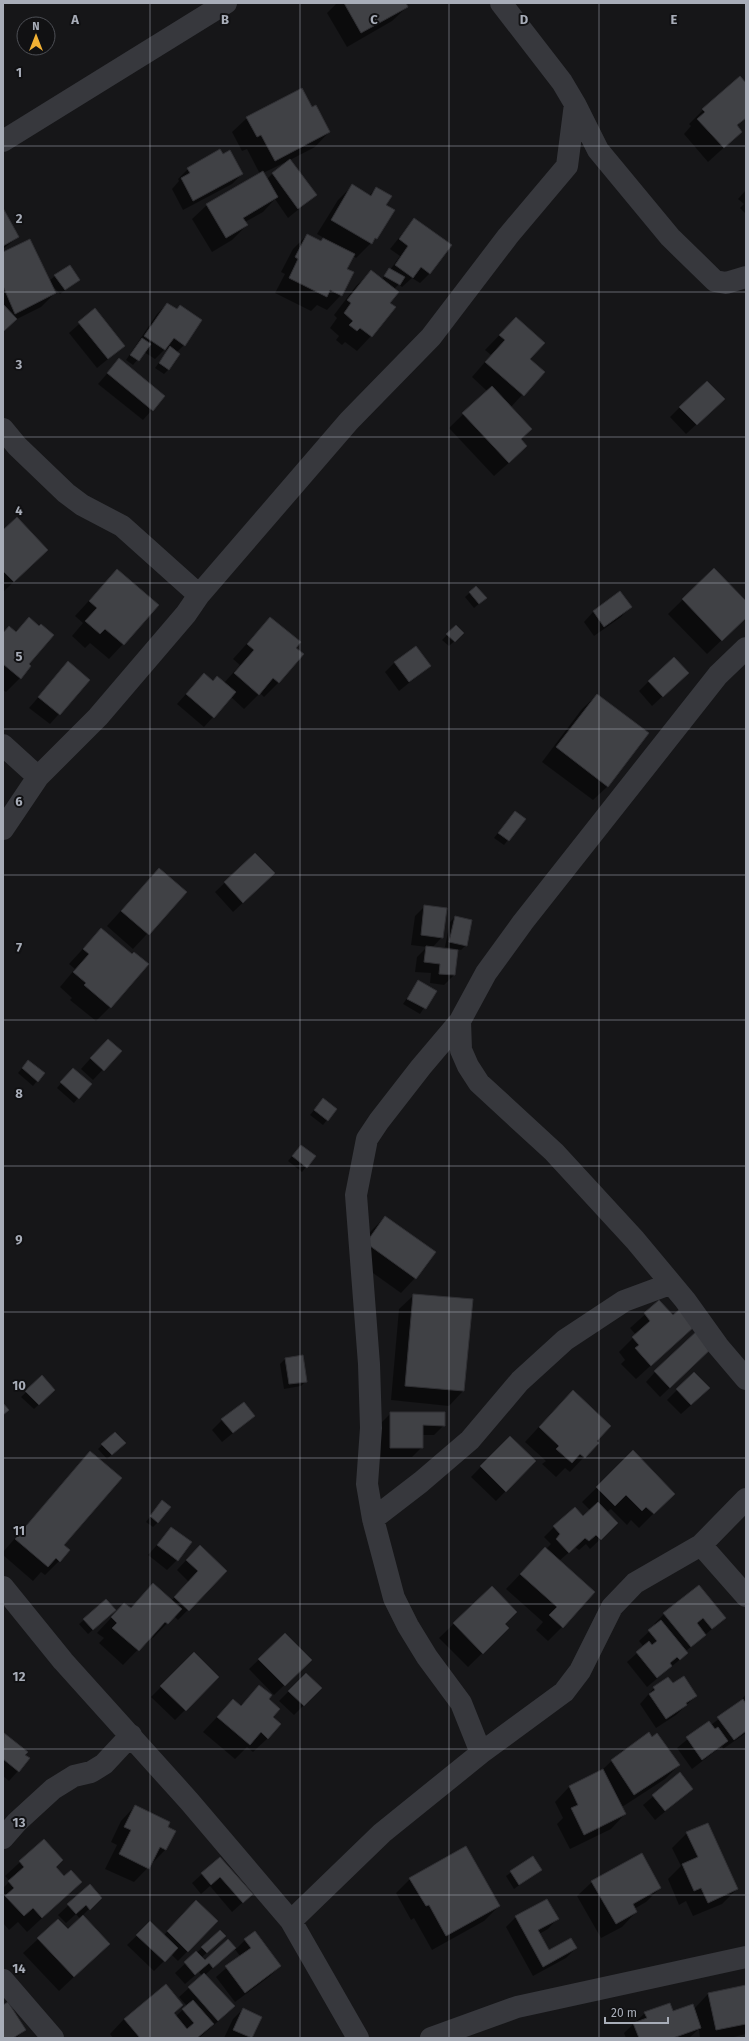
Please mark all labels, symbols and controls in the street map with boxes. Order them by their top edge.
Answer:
text: A [70,12,79,27]
text: B [221,12,229,27]
text: C [370,12,378,27]
text: D [520,12,529,27]
text: E [671,12,678,27]
north arrow [16,16,56,56]
text: N [32,20,40,33]
text: 1 [16,65,22,80]
text: 2 [16,211,23,226]
text: 3 [15,357,23,372]
text: 4 [15,503,23,518]
text: 5 [16,649,23,664]
text: 6 [15,794,23,809]
text: 7 [16,940,22,955]
text: 8 [15,1086,23,1101]
text: 9 [15,1232,23,1247]
text: 10 [12,1378,26,1393]
text: 11 [13,1523,25,1538]
text: 12 [13,1669,26,1684]
text: 13 [13,1815,26,1830]
text: 14 [12,1961,26,1976]
scale bar [605,1999,668,2025]
text: 20 m [611,2006,637,2020]

